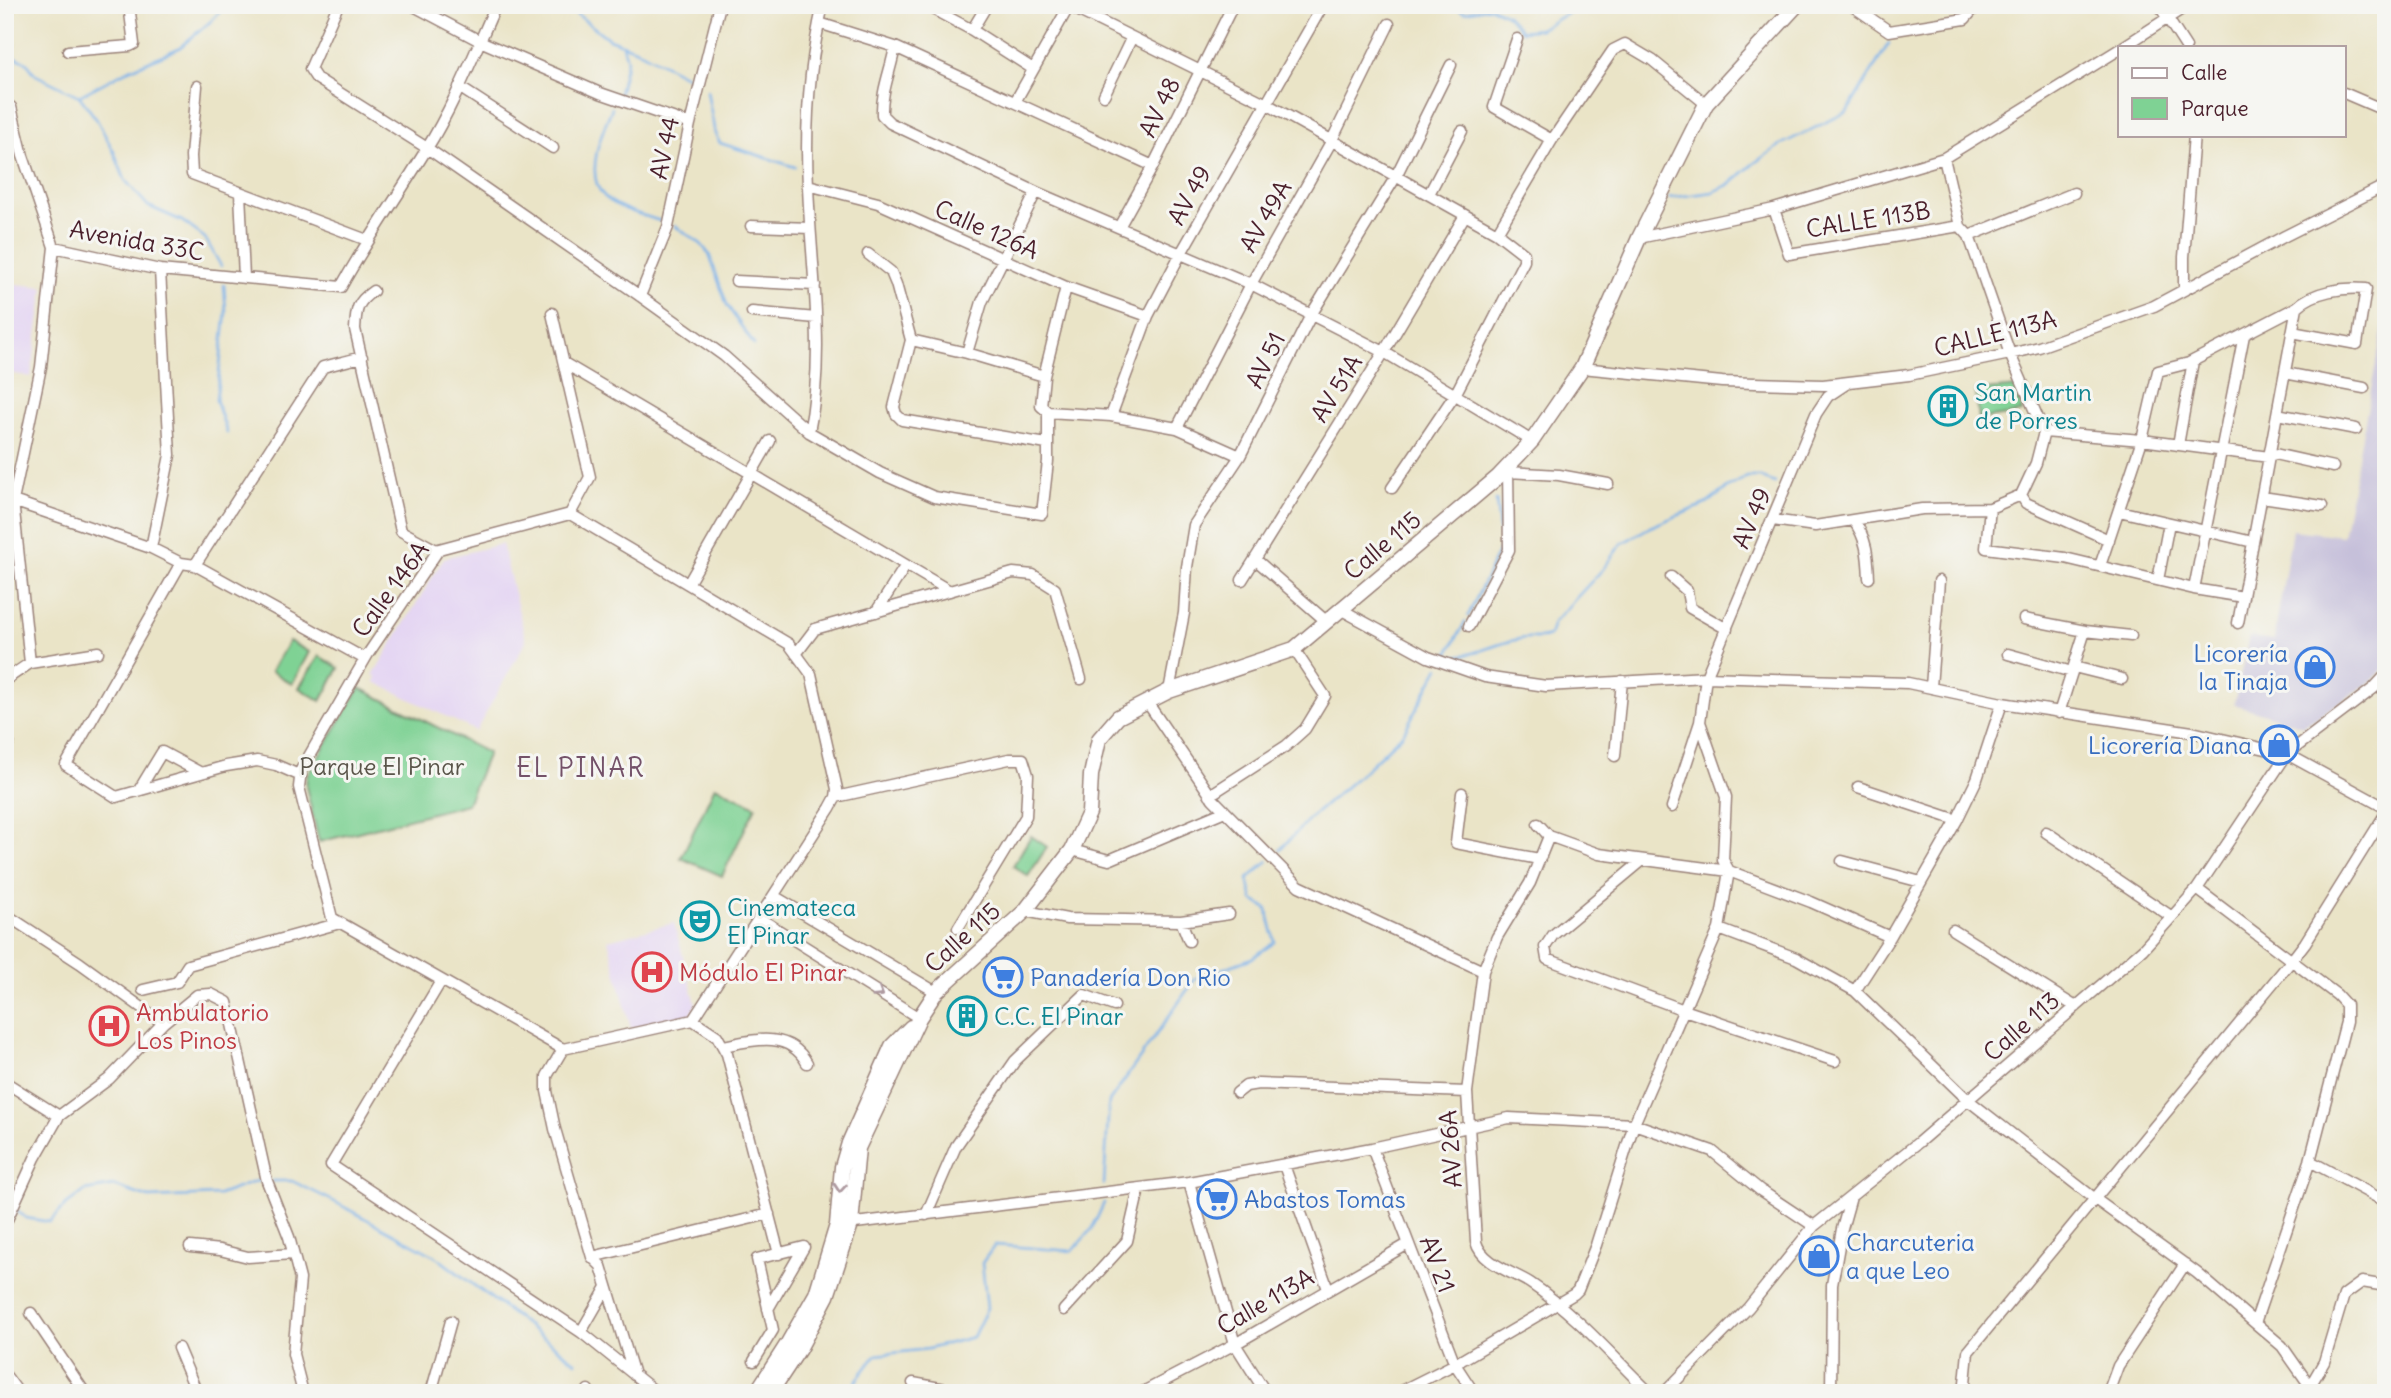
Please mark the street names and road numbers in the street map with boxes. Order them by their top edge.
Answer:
street label: AV 48 [1132,72,1186,142]
street label: AV 44 [643,114,685,182]
street label: AV 49 [1161,160,1217,230]
street label: AV 49A [1232,175,1298,257]
street label: Calle 126A [930,193,1044,265]
street label: CALLE 113B [1804,194,1932,244]
street label: Avenida 33C [68,213,206,267]
street label: CALLE 113A [1931,303,2059,363]
street label: AV 51 [1239,327,1291,393]
street label: AV 51A [1304,349,1368,427]
street label: AV 49 [1725,483,1777,553]
street label: Calle 115 [1337,504,1427,586]
street label: Calle 146A [345,535,435,643]
street label: Calle 115 [918,895,1006,979]
street label: Calle 113 [1977,985,2065,1067]
street label: AV 26A [1432,1109,1468,1189]
street label: AV 21 [1414,1232,1462,1296]
street label: Calle 113A [1211,1261,1319,1341]

